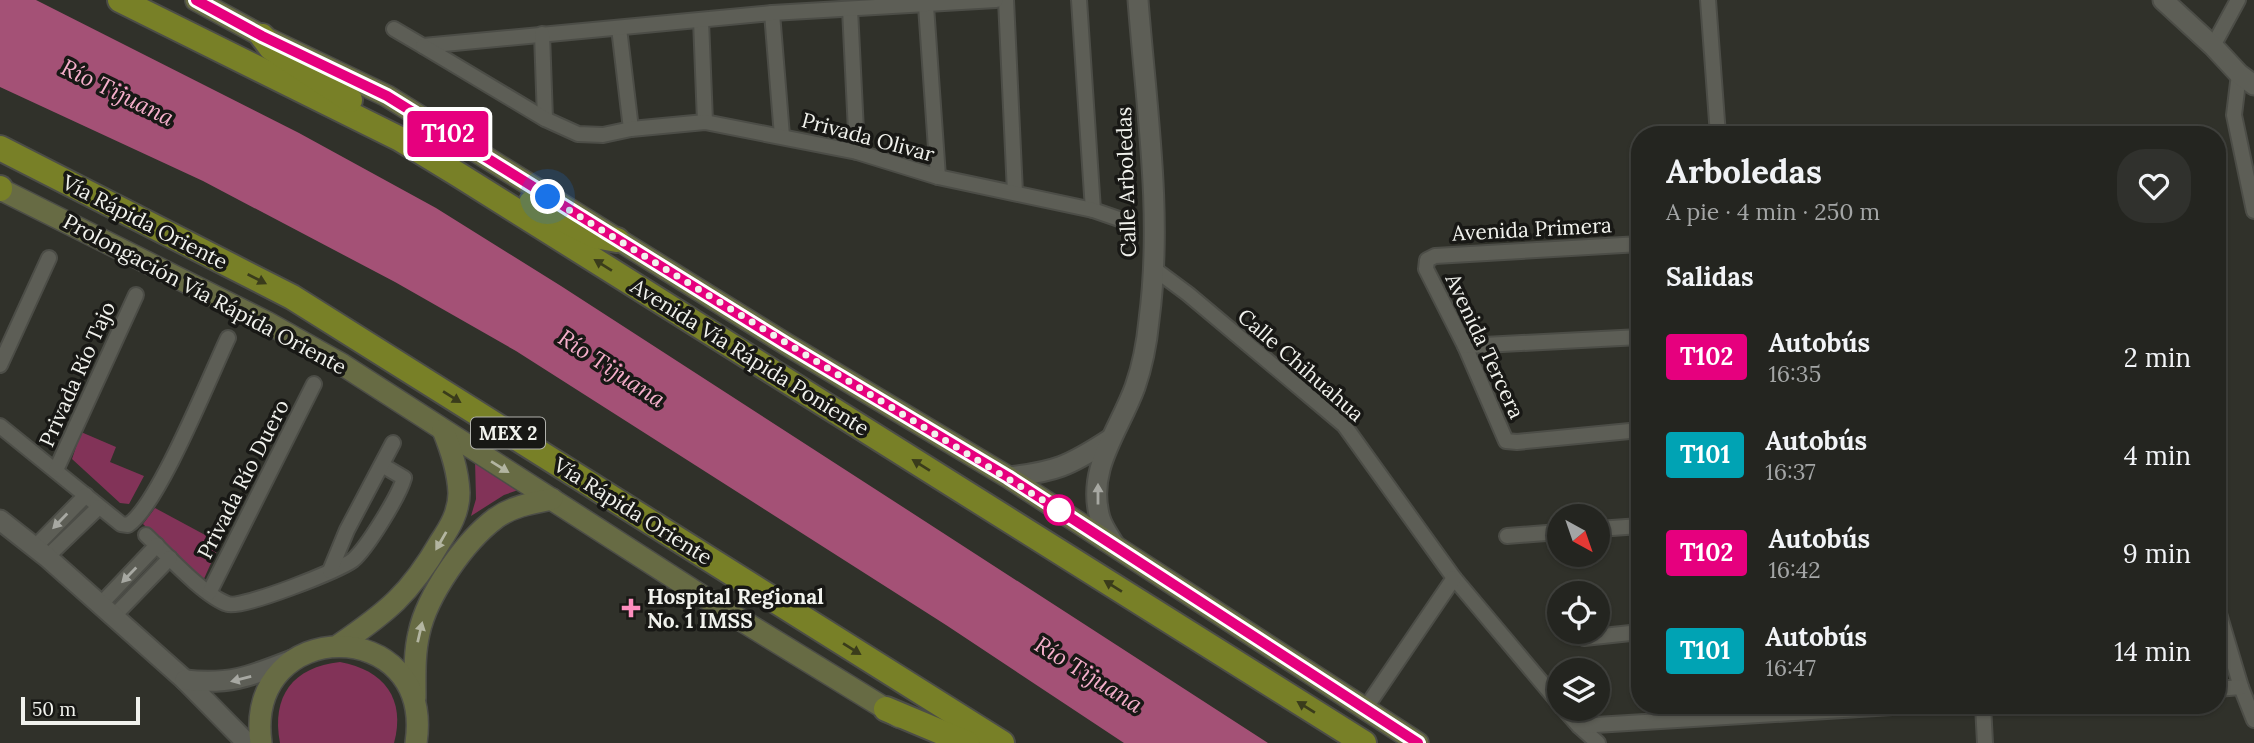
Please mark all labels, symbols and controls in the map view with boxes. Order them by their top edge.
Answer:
water label: Río Tijuana [57,52,180,132]
street label: Privada Olivar [799,106,937,168]
street label: Calle Arboledas [1110,106,1142,258]
line badge: T102 [399,111,497,157]
text: T102 [421,118,475,149]
button: heart [2117,149,2191,223]
text: Arboledas [1666,150,1822,192]
street label: Vía Rápida Oriente [57,168,232,275]
your location [530,179,565,214]
text: A pie · 4 min · 250 m [1666,197,1880,226]
street label: Prolongación Vía Rápida Oriente [59,208,351,380]
street label: Avenida Primera [1450,211,1613,247]
one-way arrow [594,259,613,272]
text: Salidas [1666,260,1754,293]
street label: Avenida Tercera [1439,268,1531,423]
street label: Avenida Vía Rápida Poniente [625,272,874,442]
one-way arrow [247,274,267,285]
street label: Privada Río Tajo [33,297,121,451]
street label: Calle Chihuahua [1232,303,1370,427]
water label: Río Tijuana [553,323,671,414]
text: Autobús [1768,326,1870,359]
text: T102 [1680,341,1733,372]
text: 2 min [2124,341,2191,374]
text: 16:35 [1768,359,1821,388]
one-way arrow [442,391,461,404]
street label: Privada Río Duero [191,395,295,563]
road number: MEX 2 [471,418,545,448]
text: Autobús [1765,424,1867,457]
text: T101 [1680,439,1730,470]
text: 4 min [2124,439,2191,472]
street label: Vía Rápida Oriente [548,451,717,571]
text: 16:37 [1765,457,1816,486]
one-way arrow [911,458,930,471]
one-way arrow [491,460,510,473]
one-way arrow [1092,483,1104,505]
unlabelled marker [1044,495,1074,525]
north arrow [1547,504,1610,567]
map controls [1547,504,1610,721]
one-way arrow [52,513,69,530]
text: Autobús [1768,522,1870,555]
one-way arrow [435,531,447,550]
text: T102 [1680,537,1733,568]
text: 9 min [2123,537,2191,570]
text: 16:42 [1768,555,1821,584]
one-way arrow [121,566,137,583]
one-way arrow [1104,579,1123,592]
button: locate [1547,581,1610,644]
place label: Hospital Regional No. 1 IMSS [647,583,824,634]
marker: Hospital Regional No. 1 IMSS [621,598,641,618]
text: Autobús [1765,620,1867,653]
one-way arrow [415,621,426,643]
water label: Río Tijuana [1030,629,1149,719]
text: T101 [1680,635,1730,666]
text: 14 min [2114,635,2191,668]
one-way arrow [842,642,861,655]
text: 16:47 [1765,653,1816,682]
button: layers [1547,658,1610,721]
one-way arrow [230,674,252,685]
scale bar [21,694,140,726]
text: 50 m [32,697,76,721]
one-way arrow [1296,700,1316,713]

